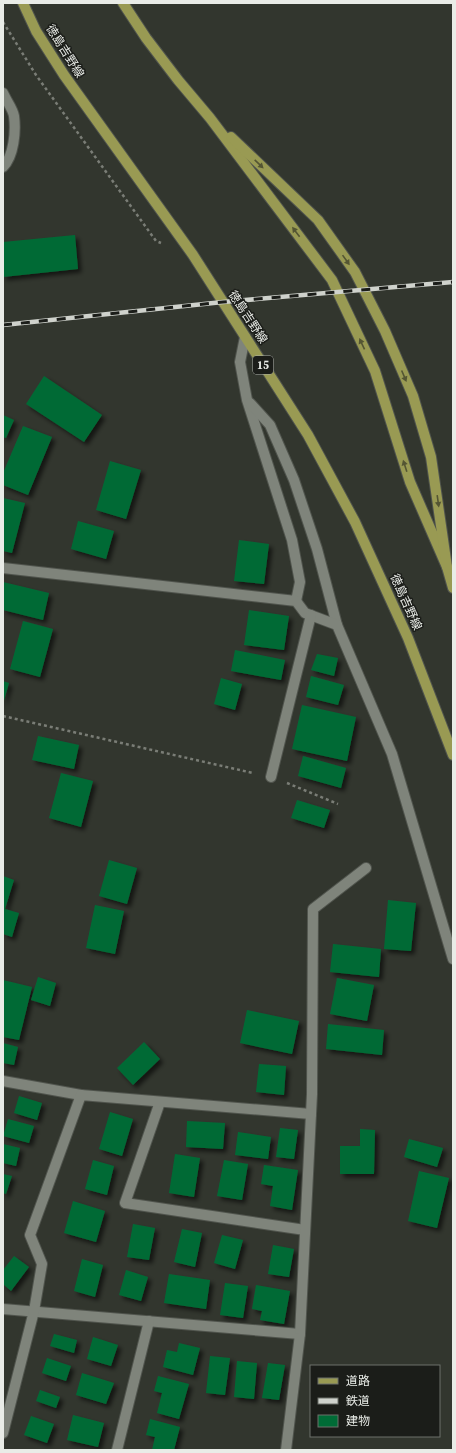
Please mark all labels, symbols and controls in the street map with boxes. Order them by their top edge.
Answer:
street label: 徳島吉野線 [42,21,88,81]
one-way arrow [254,159,264,169]
one-way arrow [292,227,300,238]
one-way arrow [342,254,350,265]
street label: 徳島吉野線 [225,287,271,347]
one-way arrow [359,338,365,350]
road number: 15 [253,356,273,374]
one-way arrow [402,370,408,382]
one-way arrow [402,460,408,472]
one-way arrow [435,495,441,507]
street label: 徳島吉野線 [386,571,426,633]
legend [310,1365,440,1437]
text: 道路 [346,1373,370,1389]
text: 鉄道 [346,1393,370,1409]
text: 建物 [346,1413,370,1429]

